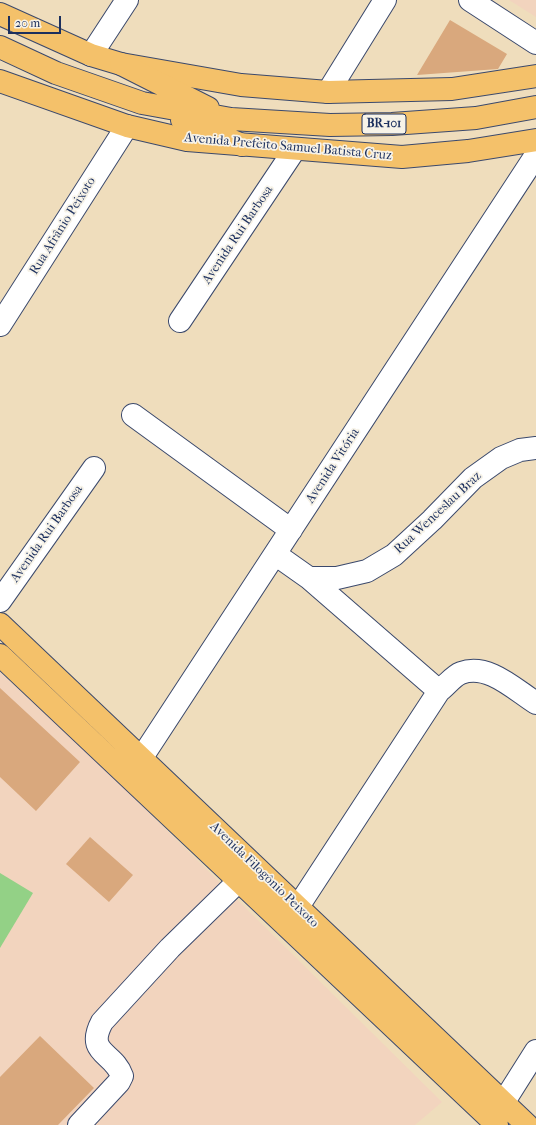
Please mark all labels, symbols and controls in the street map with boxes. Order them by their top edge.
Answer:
scale bar [10,8,63,34]
text: 20 m [15,16,40,30]
road number: BR-101 [362,114,406,134]
street label: Avenida Prefeito Samuel Batista Cruz [184,130,392,164]
street label: Rua Afrânio Peixoto [27,174,99,278]
street label: Avenida Rui Barbosa [199,183,277,287]
street label: Avenida Vitória [303,425,363,507]
street label: Rua Wenceslau Braz [391,469,485,557]
street label: Avenida Rui Barbosa [8,482,86,586]
street label: Avenida Filogônio Peixoto [206,819,322,931]

